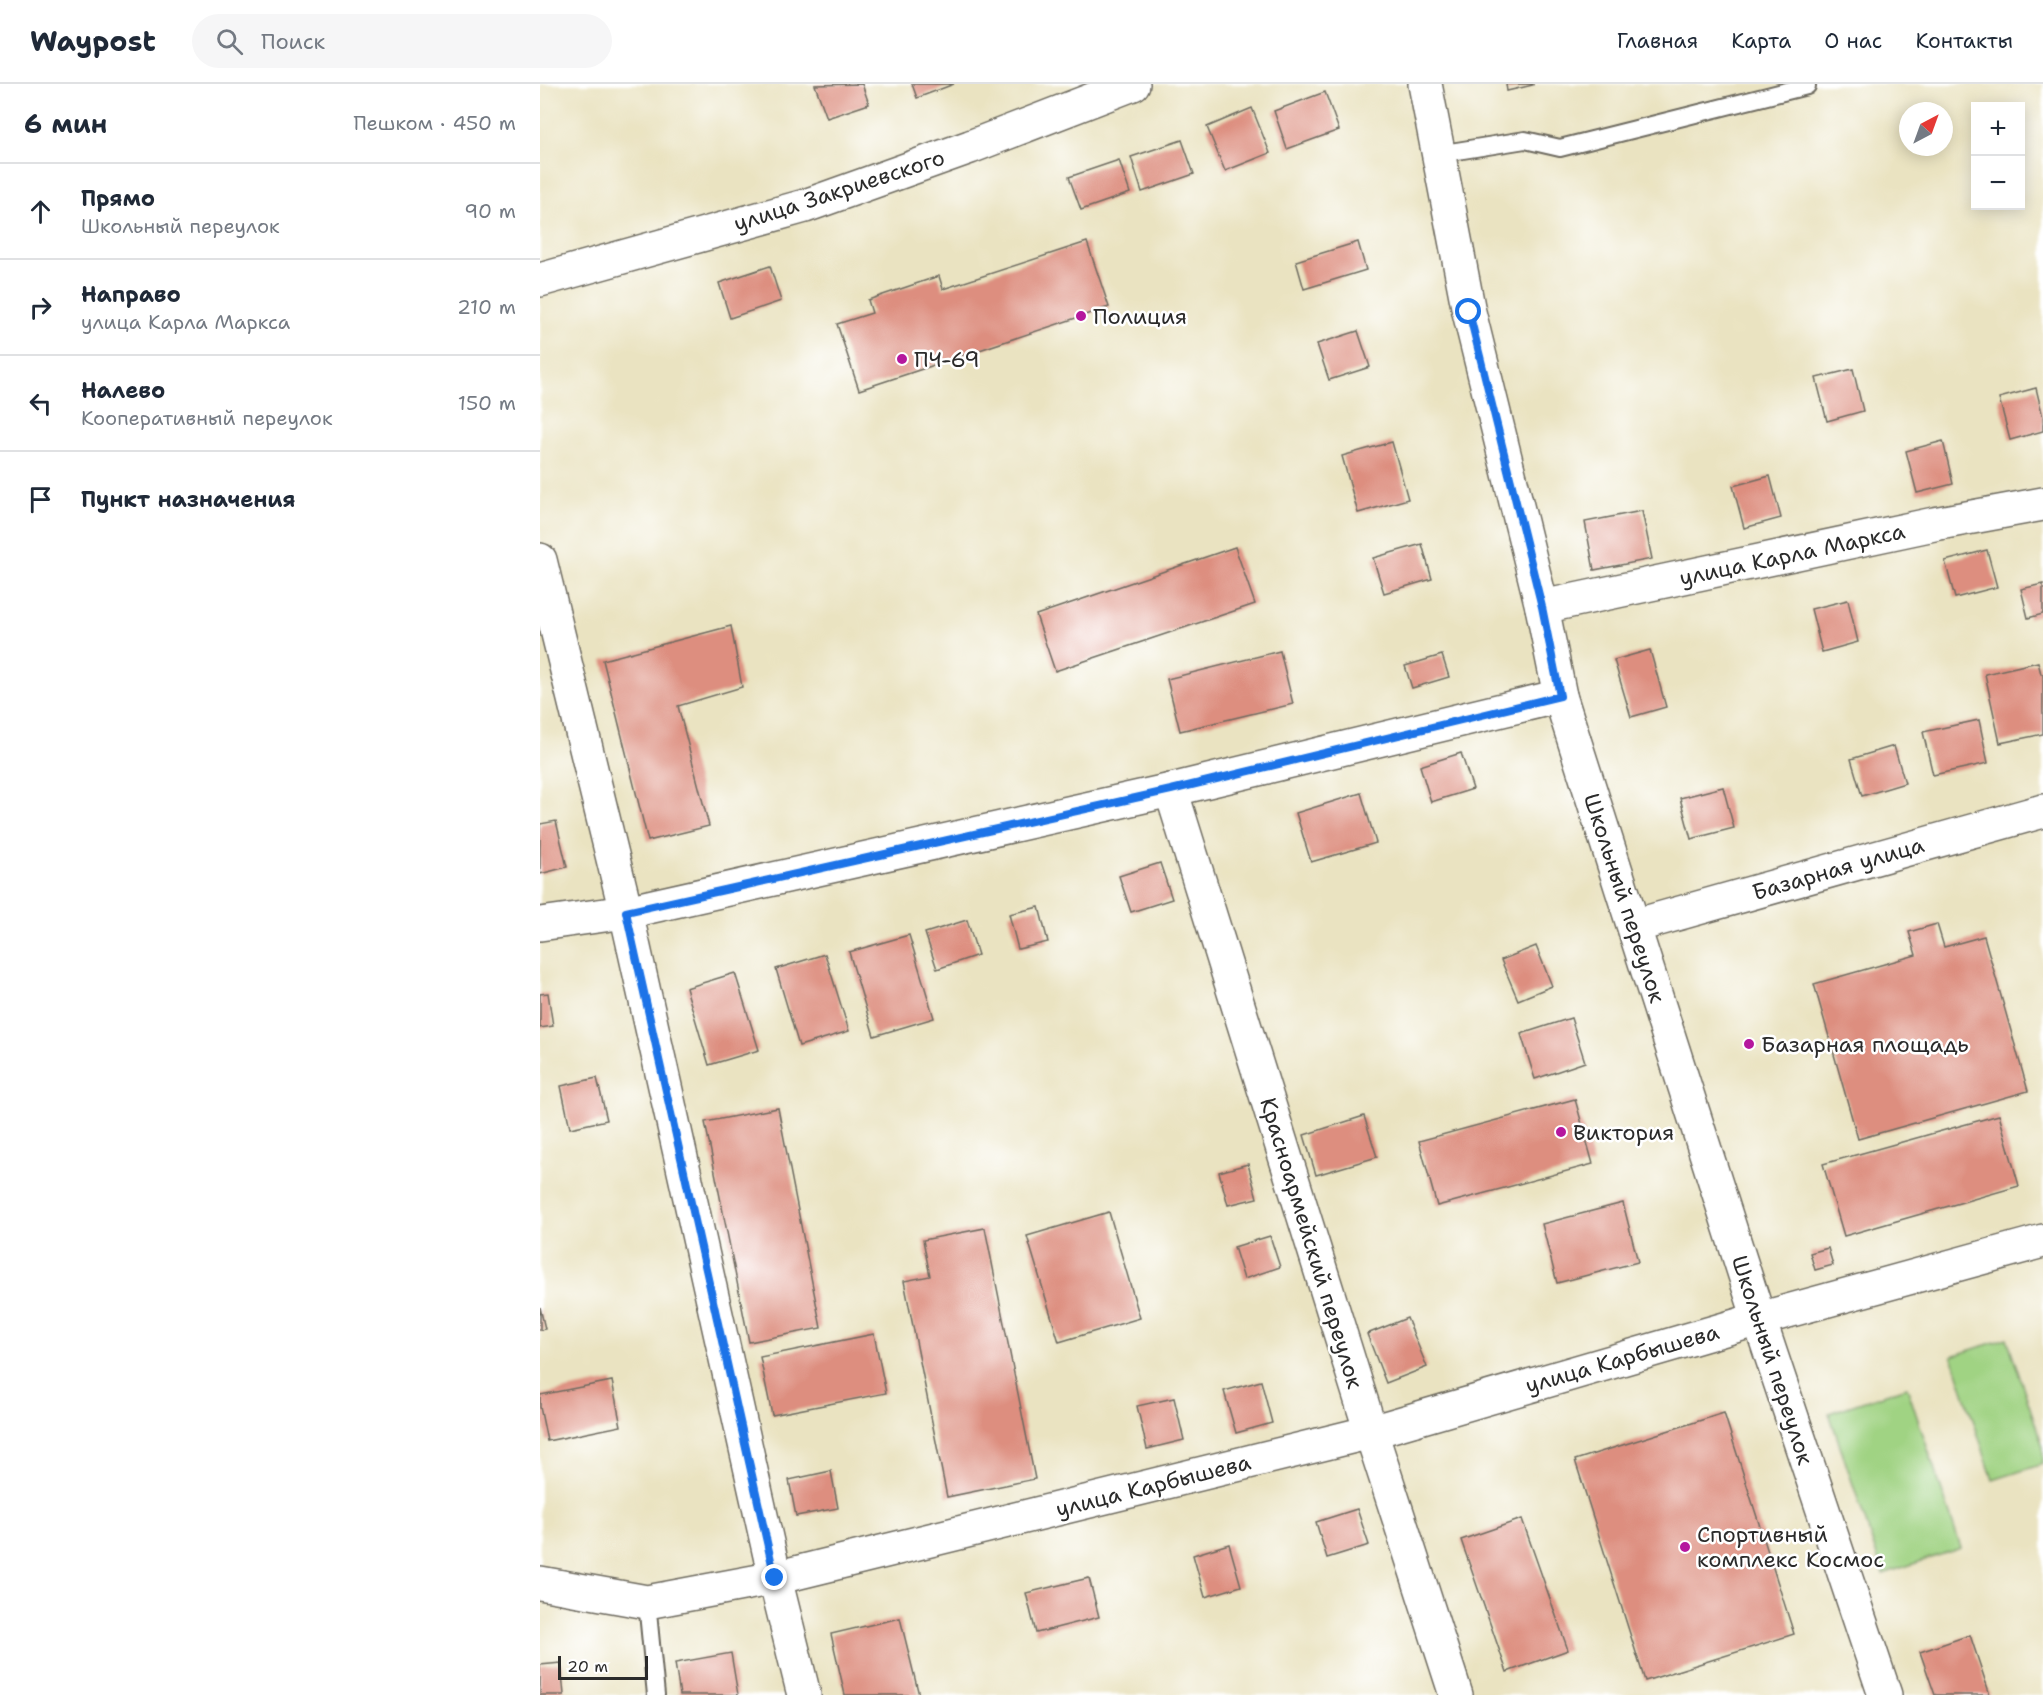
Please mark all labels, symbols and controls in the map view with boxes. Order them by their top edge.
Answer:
search box [192,14,612,68]
text: Waypost [30,22,156,60]
icon: search [213,25,246,58]
text: Поиск [261,27,325,56]
text: Главная [1617,27,1698,55]
text: Карта [1731,27,1791,55]
text: О нас [1824,27,1882,55]
text: Контакты [1915,27,2013,55]
north arrow [1899,102,1953,156]
map controls [1971,102,2025,210]
button: + [1971,102,2025,156]
text: 6 мин [24,106,107,141]
text: Пешком · 450 m [353,110,516,136]
street label: улица Закриевского [730,143,948,238]
button: − [1971,156,2025,210]
text: Прямо [81,184,155,213]
icon: ahead [24,195,57,228]
text: 90 m [464,198,516,224]
text: Школьный переулок [81,213,280,239]
text: Направо [81,280,181,309]
icon: right [24,291,57,324]
text: 210 m [457,294,516,320]
route start [1455,298,1481,324]
place label: Полиция [1093,302,1187,331]
text: улица Карла Маркса [81,309,290,335]
marker: Полиция [1074,309,1088,323]
place label: ПЧ-69 [914,345,980,374]
marker: ПЧ-69 [895,352,909,366]
text: Налево [81,376,165,405]
icon: left [24,387,57,420]
text: 150 m [458,390,516,416]
text: Кооперативный переулок [81,405,333,431]
icon: arrive [24,483,57,516]
text: Пункт назначения [81,485,295,514]
street label: улица Карла Маркса [1677,516,1908,593]
street label: Школьный переулок [1577,790,1672,1007]
street label: Базарная улица [1749,830,1928,907]
place label: Базарная площадь [1761,1030,1969,1059]
marker: Базарная площадь [1742,1037,1756,1051]
street label: Красноармейский переулок [1253,1094,1370,1393]
place label: Виктория [1573,1118,1674,1147]
marker: Виктория [1554,1125,1568,1139]
street label: Школьный переулок [1725,1252,1820,1469]
street label: улица Карбышева [1522,1317,1723,1400]
street label: улица Карбышева [1053,1447,1254,1524]
place label: Спортивный комплекс Космос [1697,1520,1884,1574]
marker: Спортивный комплекс Космос [1678,1540,1692,1554]
route end [761,1564,787,1590]
scale bar [558,1653,648,1680]
text: 20 m [567,1656,608,1677]

